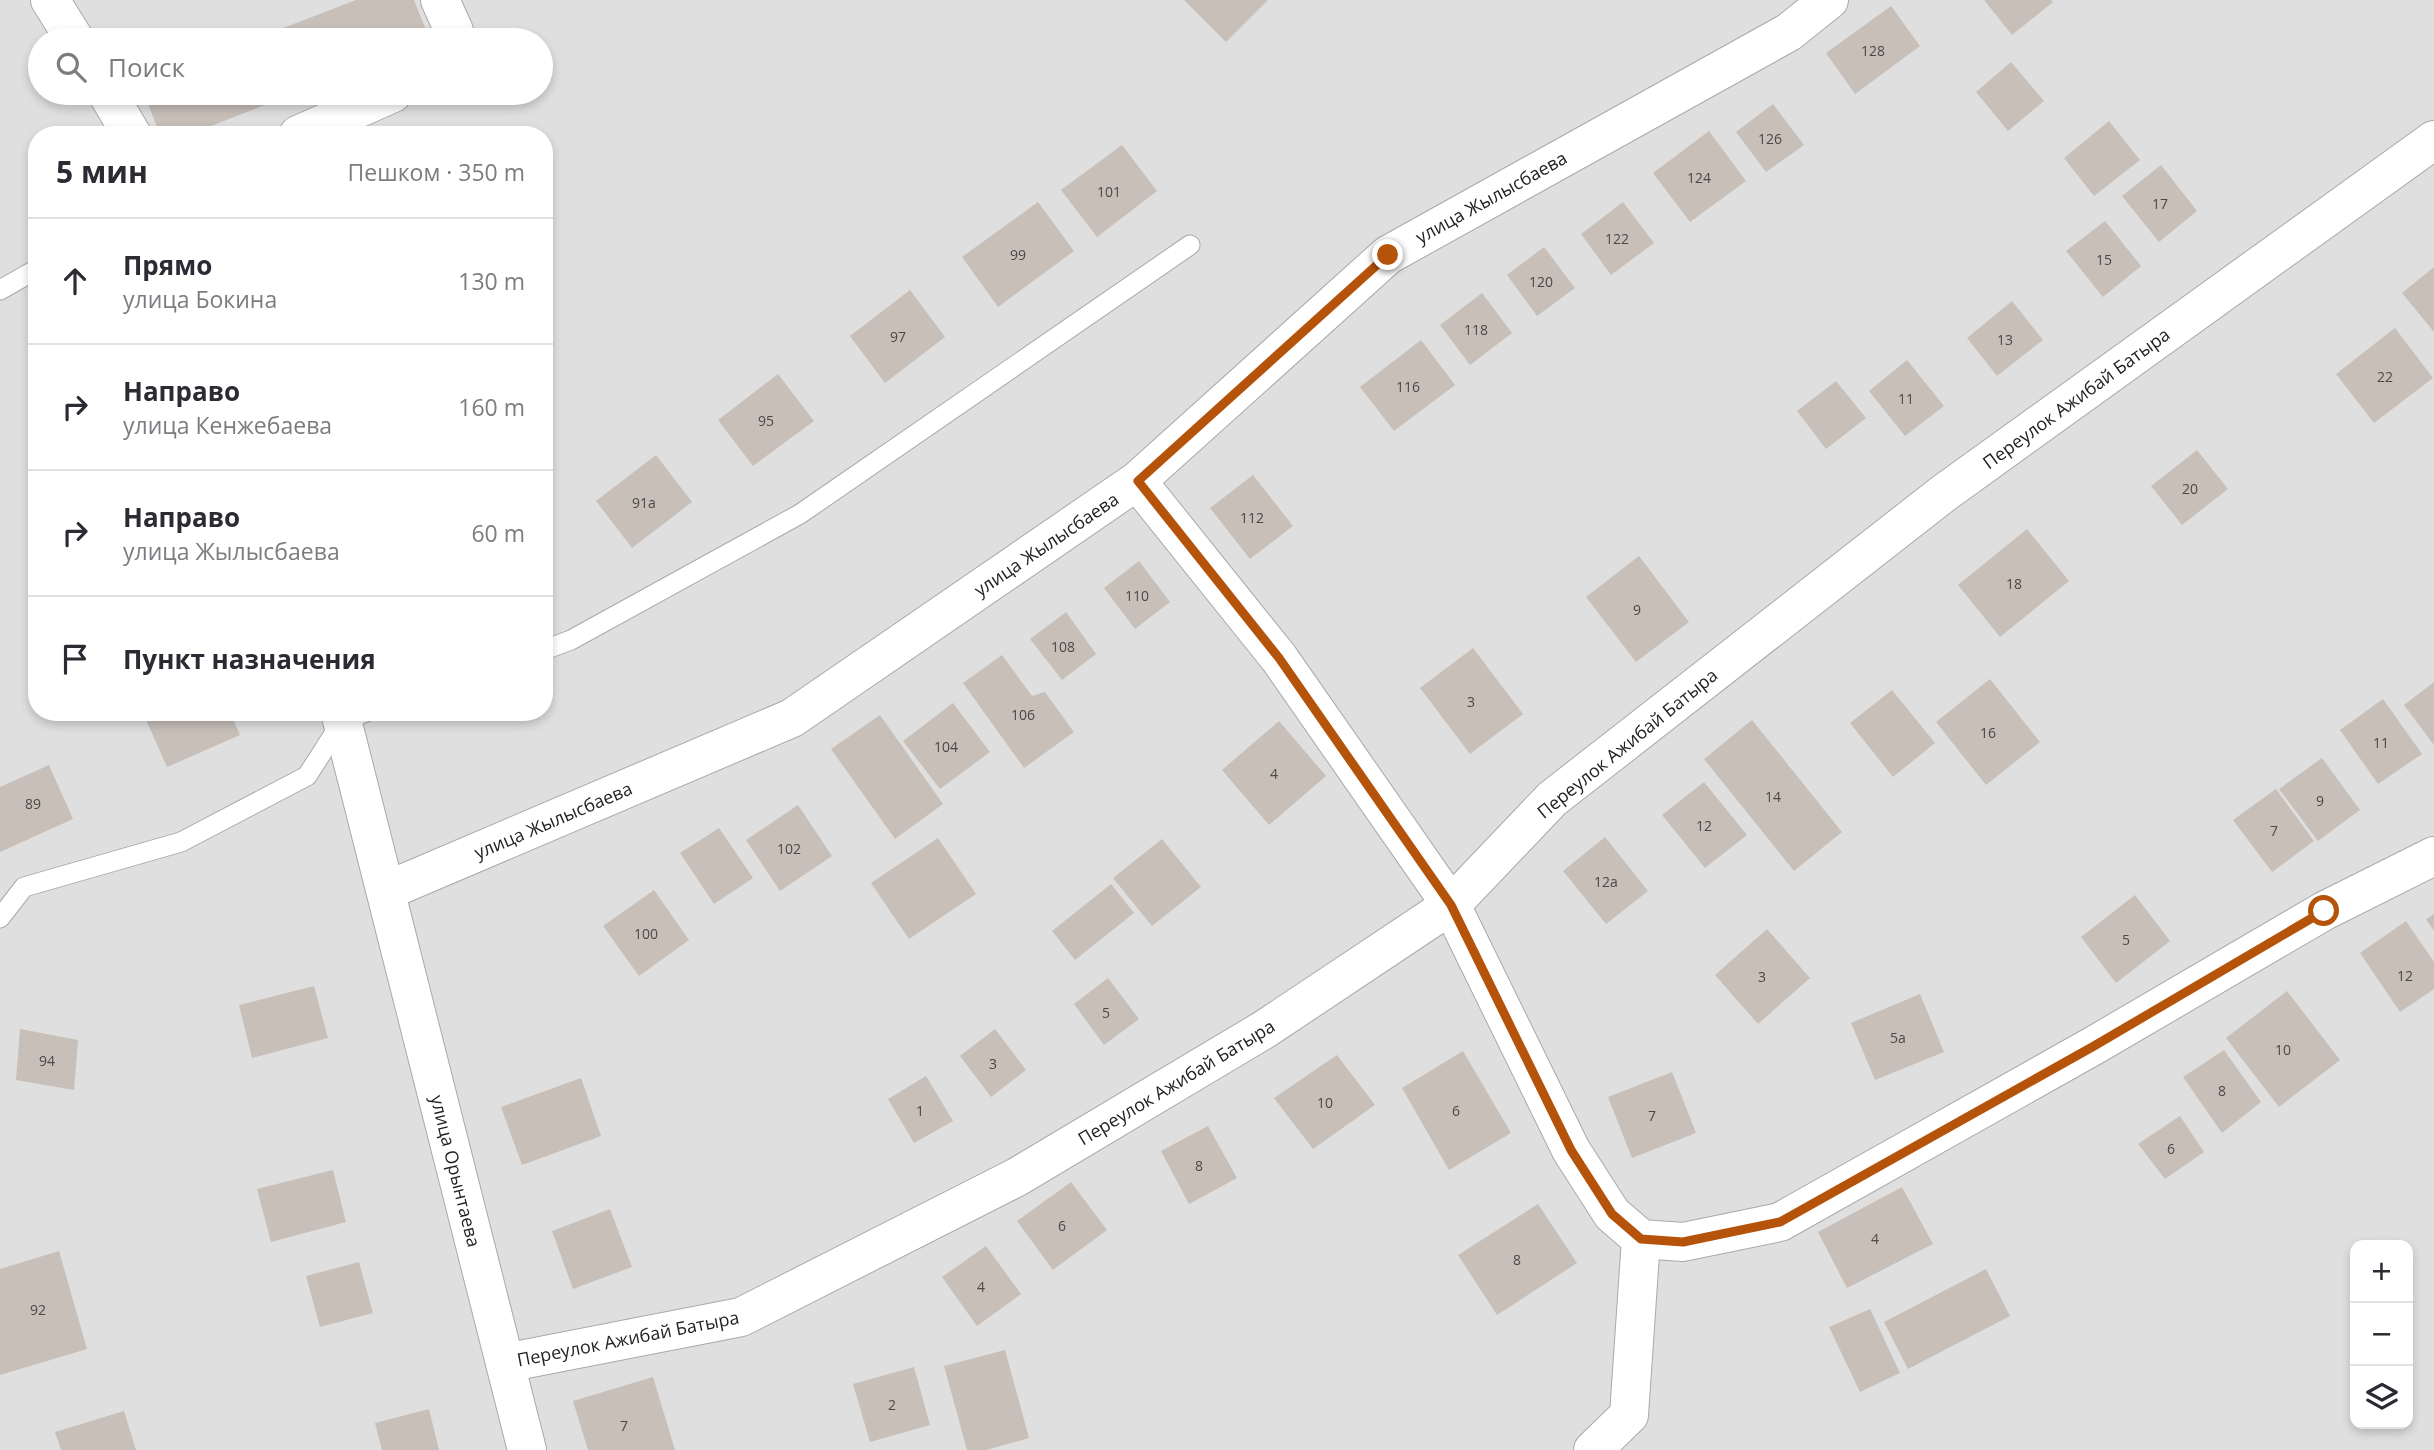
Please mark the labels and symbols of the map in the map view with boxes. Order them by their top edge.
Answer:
house number: 128 [1861,41,1885,60]
house number: 126 [1758,129,1782,148]
street label: улица Жылысбаева [1411,145,1571,249]
house number: 124 [1687,168,1711,187]
house number: 101 [1097,182,1121,201]
house number: 17 [2152,194,2168,213]
house number: 122 [1605,229,1629,248]
route end [1372,239,1403,270]
house number: 99 [1010,245,1026,264]
house number: 15 [2096,250,2112,269]
house number: 120 [1529,272,1553,291]
house number: 118 [1464,320,1488,339]
street label: Переулок Ажибай Батыра [1978,322,2174,474]
house number: 97 [890,327,906,346]
house number: 13 [1997,330,2013,349]
house number: 22 [2377,367,2393,386]
house number: 116 [1396,377,1420,396]
house number: 11 [1898,389,1914,408]
house number: 95 [758,411,774,430]
house number: 20 [2182,479,2198,498]
street label: улица Жылысбаева [969,487,1123,601]
house number: 91а [632,493,656,512]
house number: 112 [1240,508,1264,527]
house number: 18 [2006,574,2022,593]
house number: 110 [1125,586,1149,605]
house number: 9 [1633,600,1641,619]
house number: 108 [1051,637,1075,656]
street label: Переулок Ажибай Батыра [1532,663,1722,823]
house number: 3 [1467,692,1475,711]
house number: 106 [1011,705,1035,724]
house number: 16 [1980,723,1996,742]
house number: 11 [2373,733,2389,752]
house number: 104 [934,737,958,756]
house number: 4 [1270,764,1278,783]
street label: улица Жылысбаева [470,776,636,864]
house number: 14 [1765,787,1781,806]
house number: 9 [2316,791,2324,810]
house number: 89 [25,794,41,813]
house number: 12 [1696,816,1712,835]
house number: 7 [2270,821,2278,840]
house number: 102 [777,839,801,858]
house number: 12а [1594,872,1618,891]
route start [2308,895,2339,926]
house number: 100 [634,924,658,943]
house number: 5 [2122,930,2130,949]
house number: 12 [2397,966,2413,985]
house number: 3 [1758,967,1766,986]
house number: 5 [1102,1003,1110,1022]
street label: Переулок Ажибай Батыра [1073,1014,1279,1150]
house number: 5а [1890,1028,1906,1047]
house number: 10 [2275,1040,2291,1059]
house number: 94 [39,1051,55,1070]
house number: 3 [989,1054,997,1073]
house number: 8 [2218,1081,2226,1100]
street label: улица Орынтаева [426,1092,486,1250]
house number: 10 [1317,1093,1333,1112]
house number: 1 [916,1101,924,1120]
house number: 6 [1452,1101,1460,1120]
house number: 7 [1648,1106,1656,1125]
house number: 6 [2167,1139,2175,1158]
house number: 8 [1195,1156,1203,1175]
house number: 6 [1058,1216,1066,1235]
house number: 4 [1871,1229,1879,1248]
house number: 8 [1513,1250,1521,1269]
house number: 4 [977,1277,985,1296]
house number: 92 [30,1300,46,1319]
street label: Переулок Ажибай Батыра [515,1305,741,1371]
house number: 2 [888,1395,896,1414]
house number: 7 [620,1416,628,1435]

